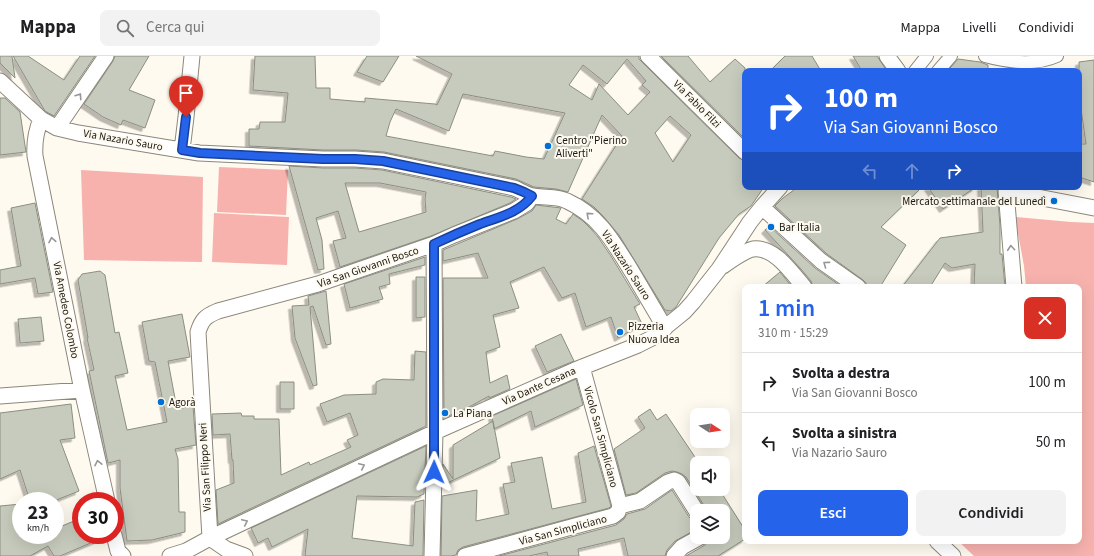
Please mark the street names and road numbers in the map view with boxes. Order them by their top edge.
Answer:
street label: Via Fabio Filzi [670,77,724,131]
street label: Via Nazario Sauro [82,126,164,154]
street label: Via Nazario Sauro [598,227,654,303]
street label: Via San Giovanni Bosco [315,243,421,291]
street label: Via Amedeo Colombo [49,260,83,360]
street label: Via Dante Cesana [500,363,578,409]
street label: Vicolo San Simpliciano [580,385,622,489]
street label: Via San Filippo Neri [195,422,215,512]
street label: Via San Simpliciano [517,511,609,549]

